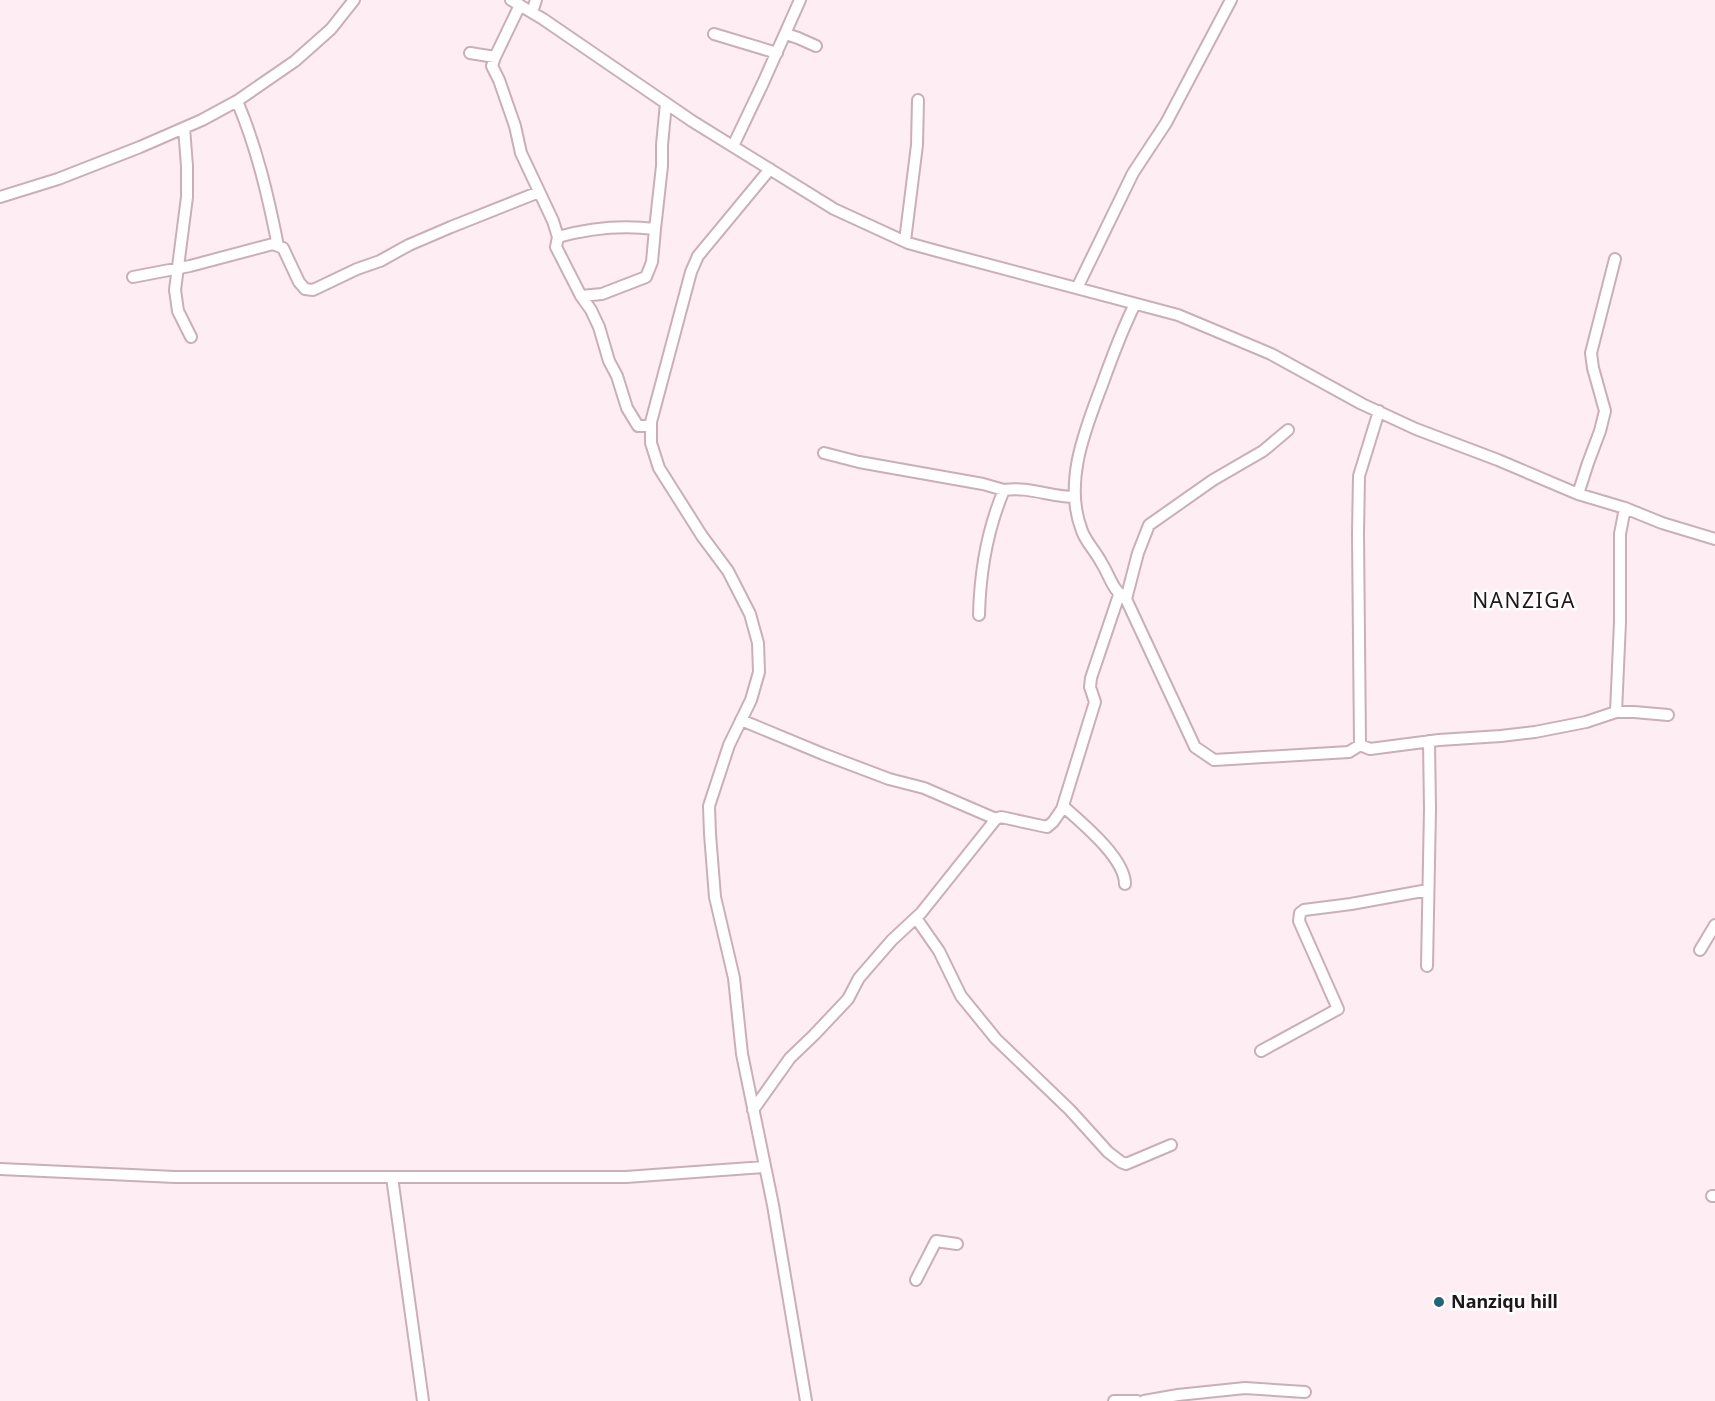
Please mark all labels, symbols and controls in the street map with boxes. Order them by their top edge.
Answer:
district label: NANZIGA [1472,586,1576,614]
place label: Nanziqu hill [1451,1289,1558,1313]
marker: Nanziqu hill [1432,1295,1446,1309]

